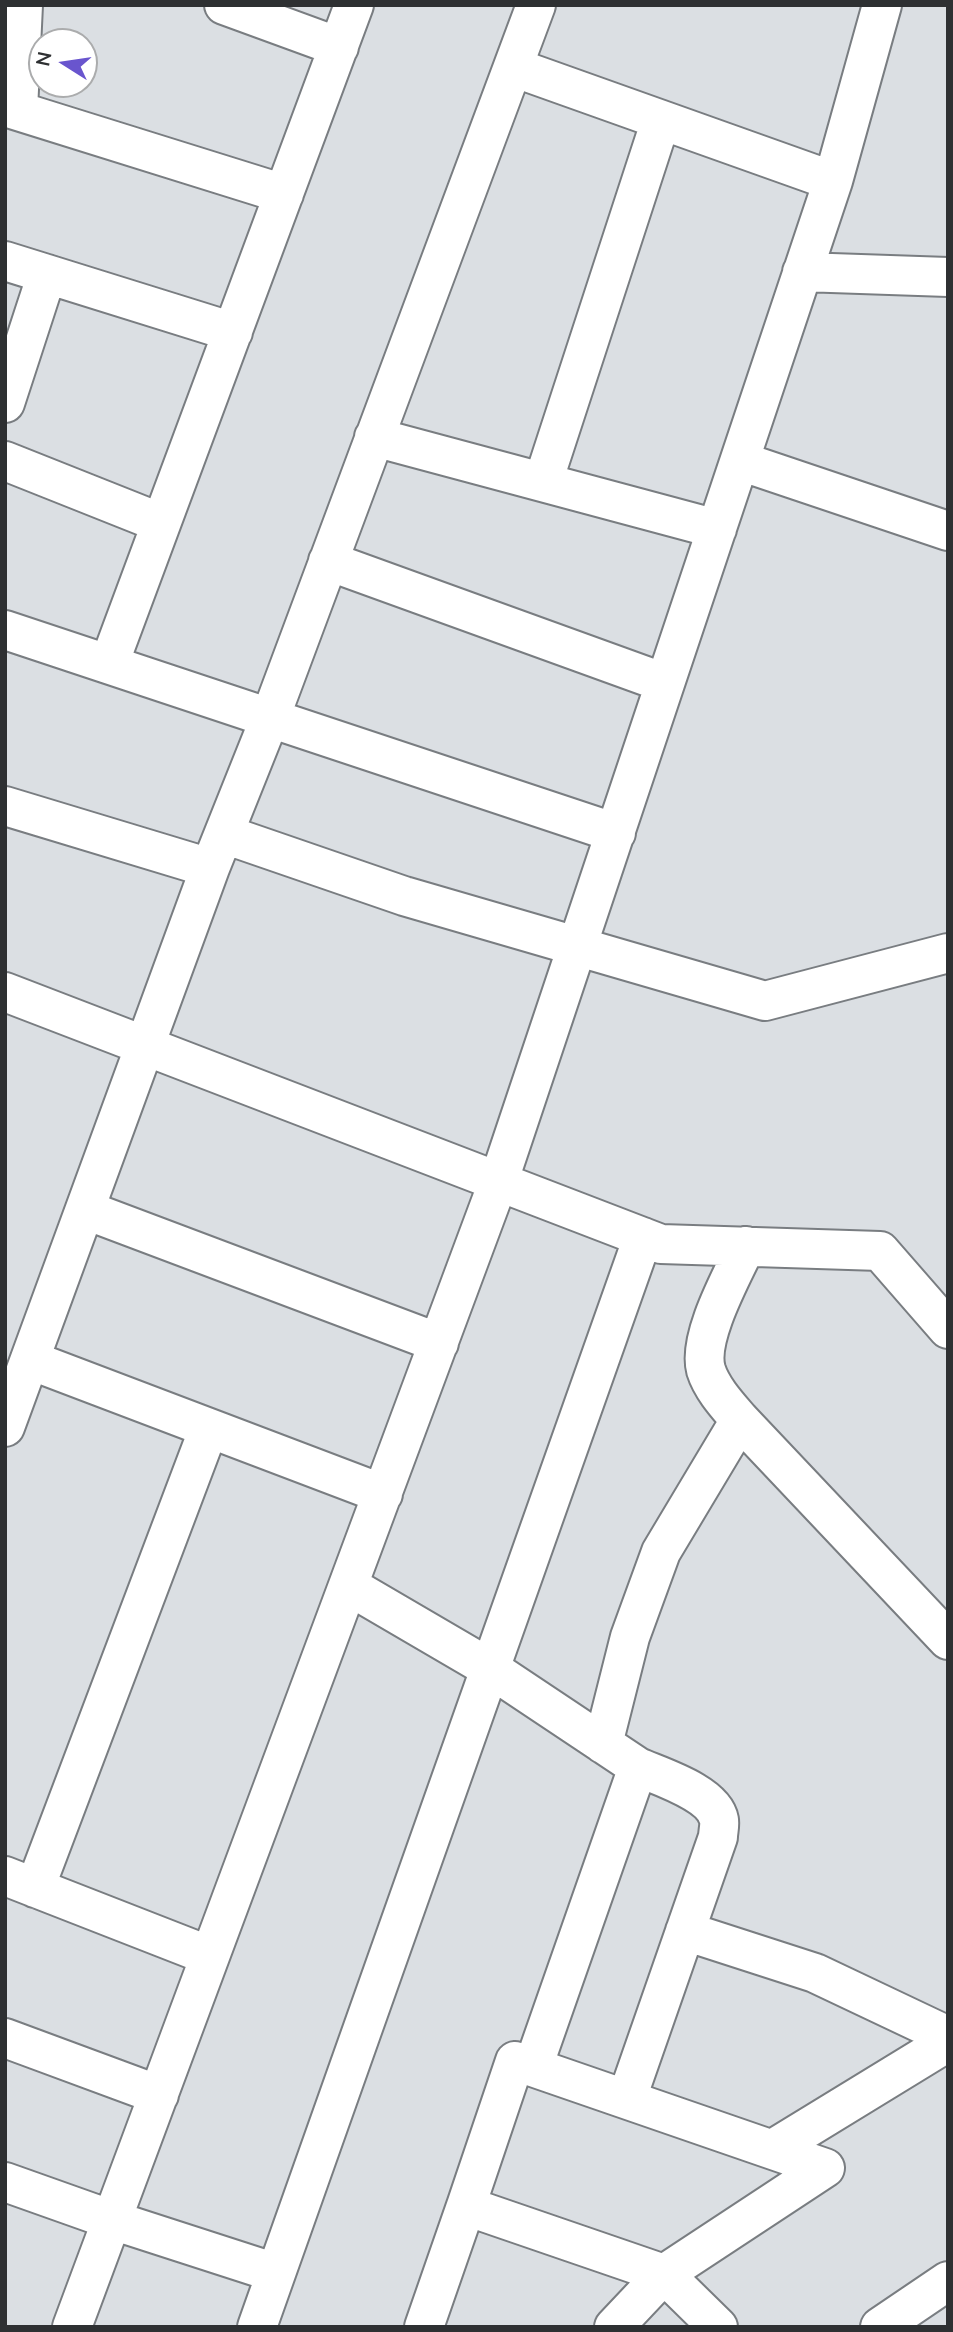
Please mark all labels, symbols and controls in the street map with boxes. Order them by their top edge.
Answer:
north arrow [28,28,98,98]
text: N [30,49,59,69]

